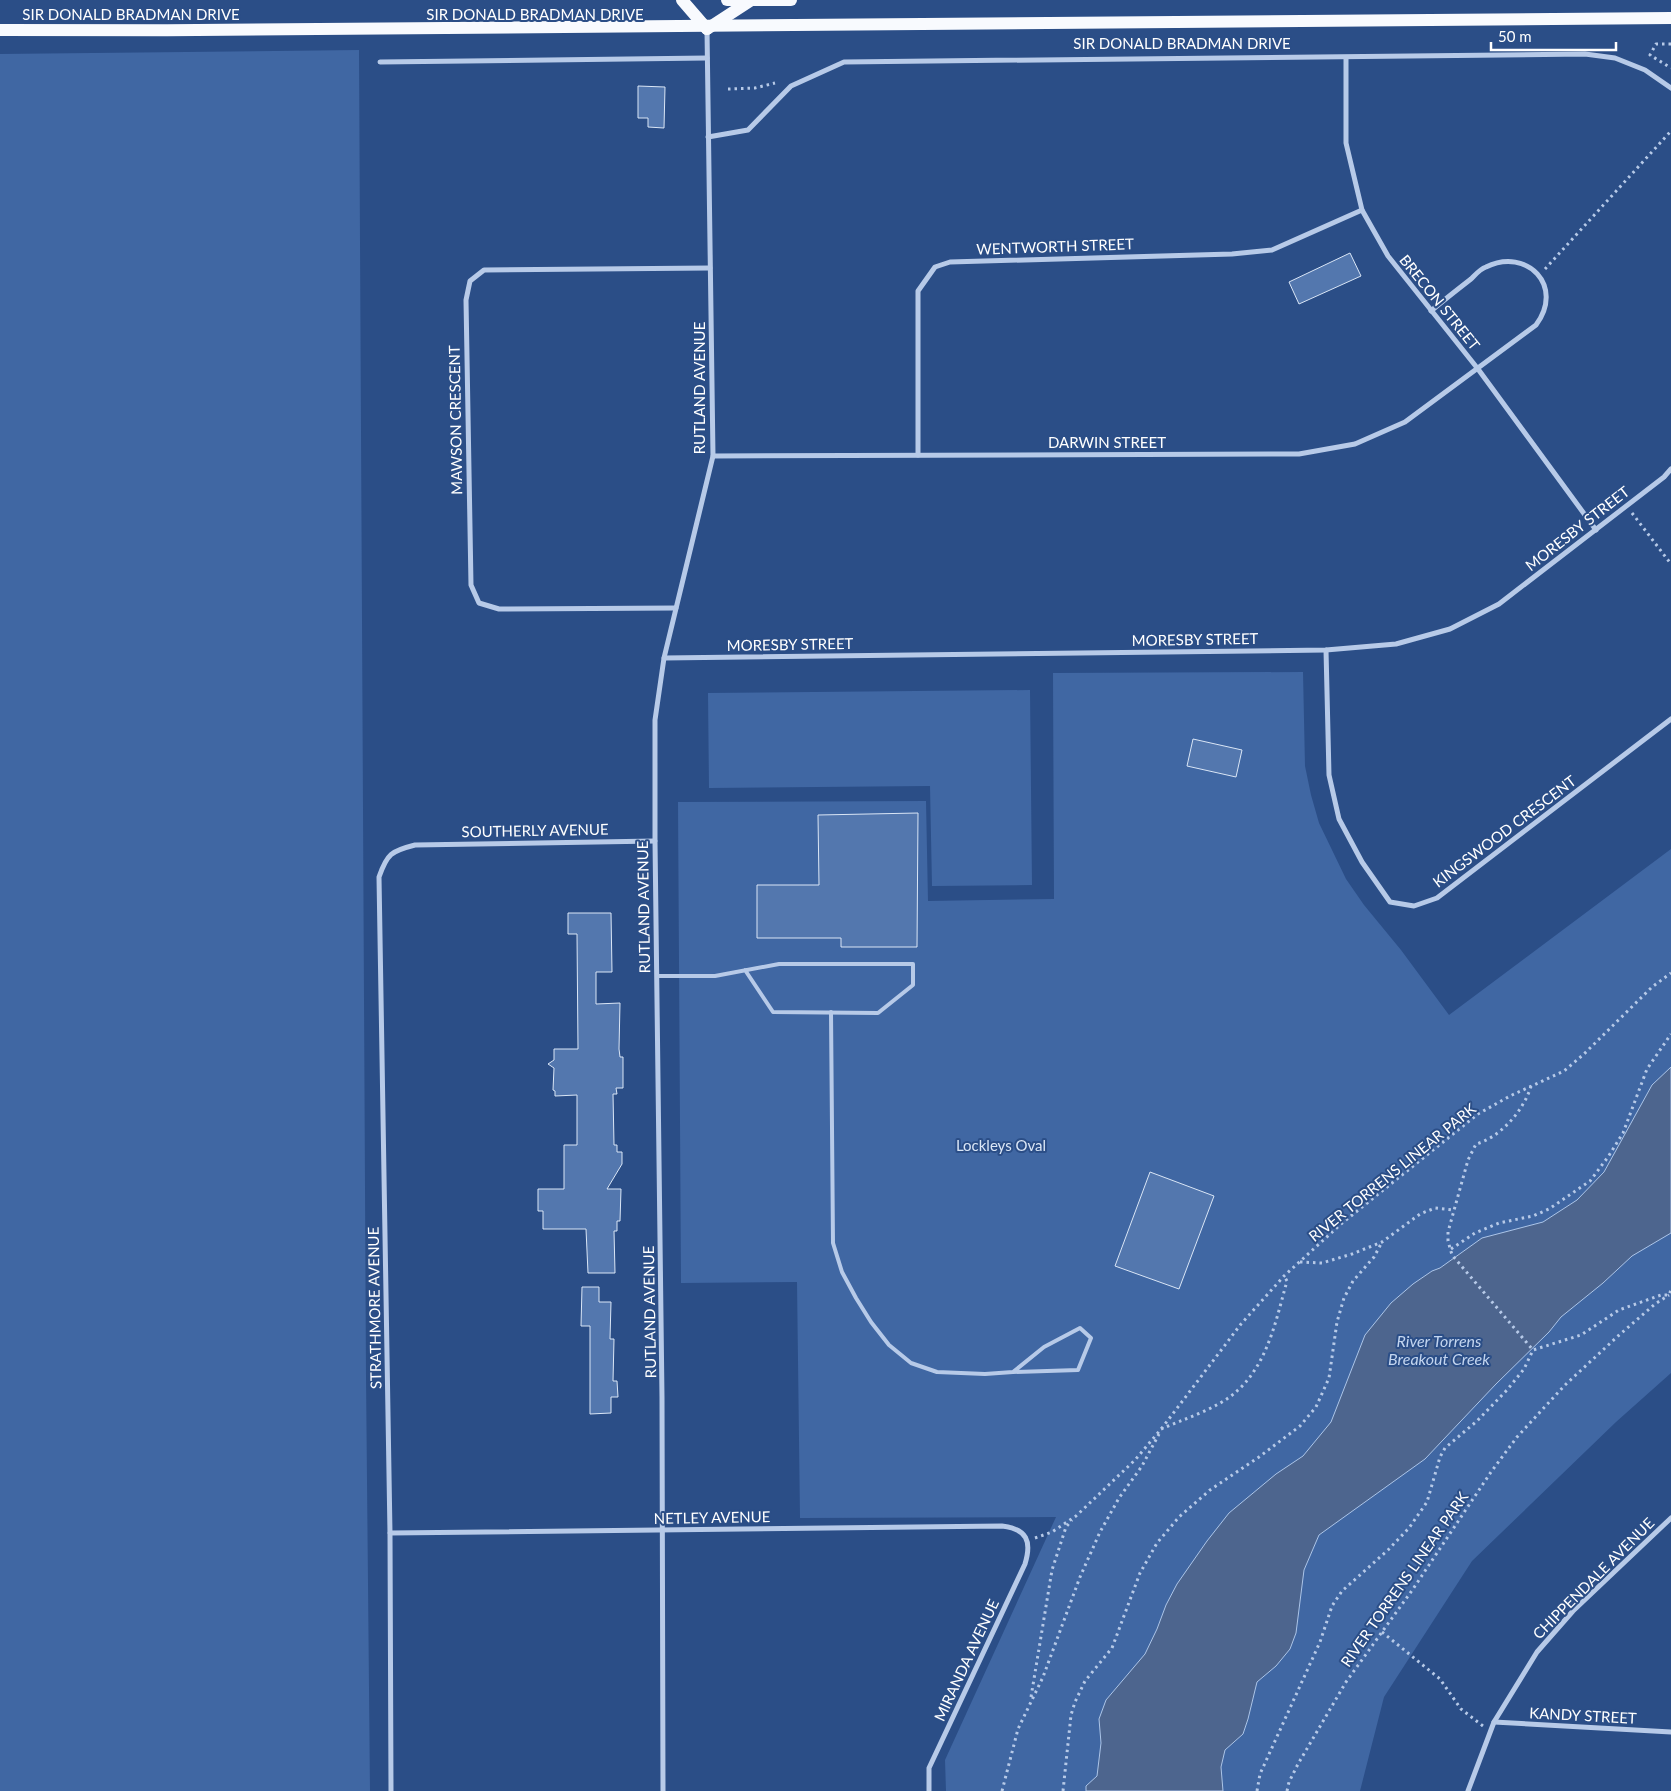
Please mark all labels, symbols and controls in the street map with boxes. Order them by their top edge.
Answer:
street label: SIR DONALD BRADMAN DRIVE [22,5,240,23]
street label: SIR DONALD BRADMAN DRIVE [426,5,644,23]
scale bar [1491,20,1616,52]
text: 50 m [1498,27,1532,45]
street label: SIR DONALD BRADMAN DRIVE [1073,34,1291,52]
street label: WENTWORTH STREET [976,234,1134,258]
street label: BRECON STREET [1396,251,1484,353]
street label: RUTLAND AVENUE [690,322,708,454]
street label: MAWSON CRESCENT [445,345,465,495]
street label: DARWIN STREET [1048,433,1166,451]
street label: MORESBY STREET [1522,482,1633,574]
street label: MORESBY STREET [1132,629,1259,649]
street label: MORESBY STREET [727,634,854,654]
street label: KINGSWOOD CRESCENT [1429,771,1579,891]
street label: SOUTHERLY AVENUE [461,820,609,840]
street label: RUTLAND AVENUE [633,841,653,973]
street label: RIVER TORRENS LINEAR PARK [1305,1099,1479,1245]
park label: Lockleys Oval [956,1136,1046,1154]
street label: STRATHMORE AVENUE [364,1227,384,1389]
street label: RUTLAND AVENUE [639,1246,659,1378]
water label: River Torrens Breakout Creek [1388,1331,1490,1368]
street label: RIVER TORRENS LINEAR PARK [1337,1488,1472,1670]
street label: NETLEY AVENUE [653,1507,771,1527]
street label: CHIPPENDALE AVENUE [1529,1514,1657,1642]
street label: MIRANDA AVENUE [930,1596,1002,1724]
street label: KANDY STREET [1529,1703,1637,1727]

